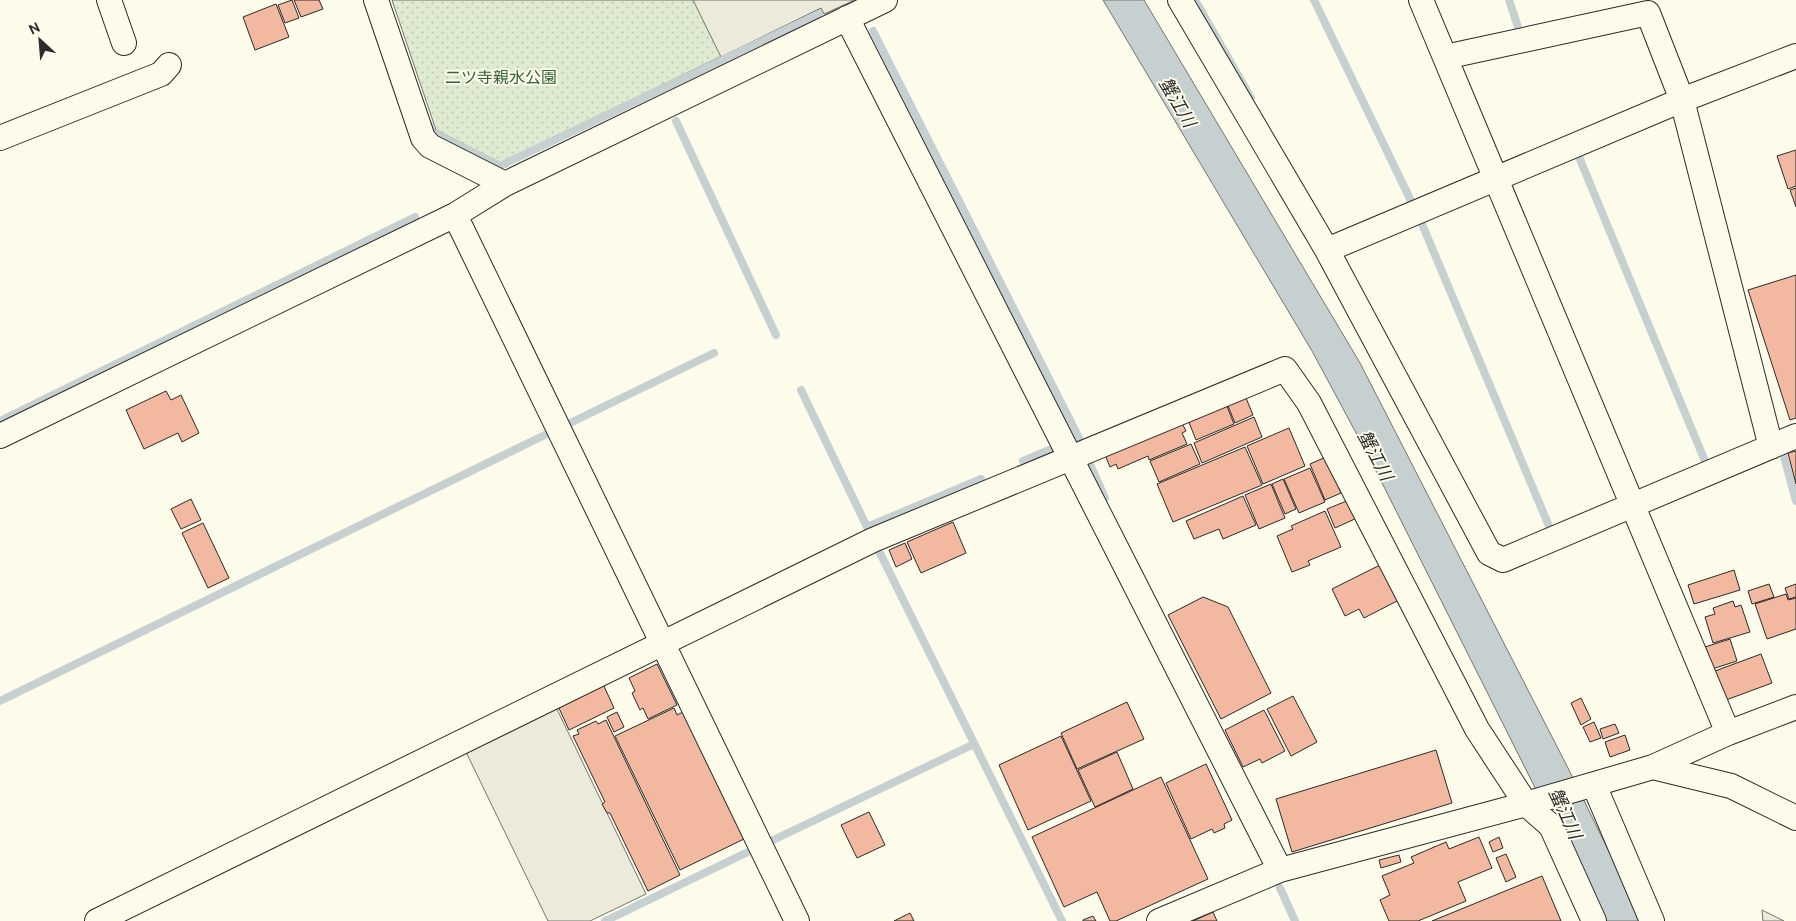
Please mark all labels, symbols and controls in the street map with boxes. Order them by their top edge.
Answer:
north arrow [15,15,65,65]
text: N [26,19,43,38]
park label: 二ツ寺親水公園 [445,68,557,86]
water label: 蟹江川 [1156,74,1201,132]
water label: 蟹江川 [1354,426,1398,485]
water label: 蟹江川 [1546,784,1587,844]

